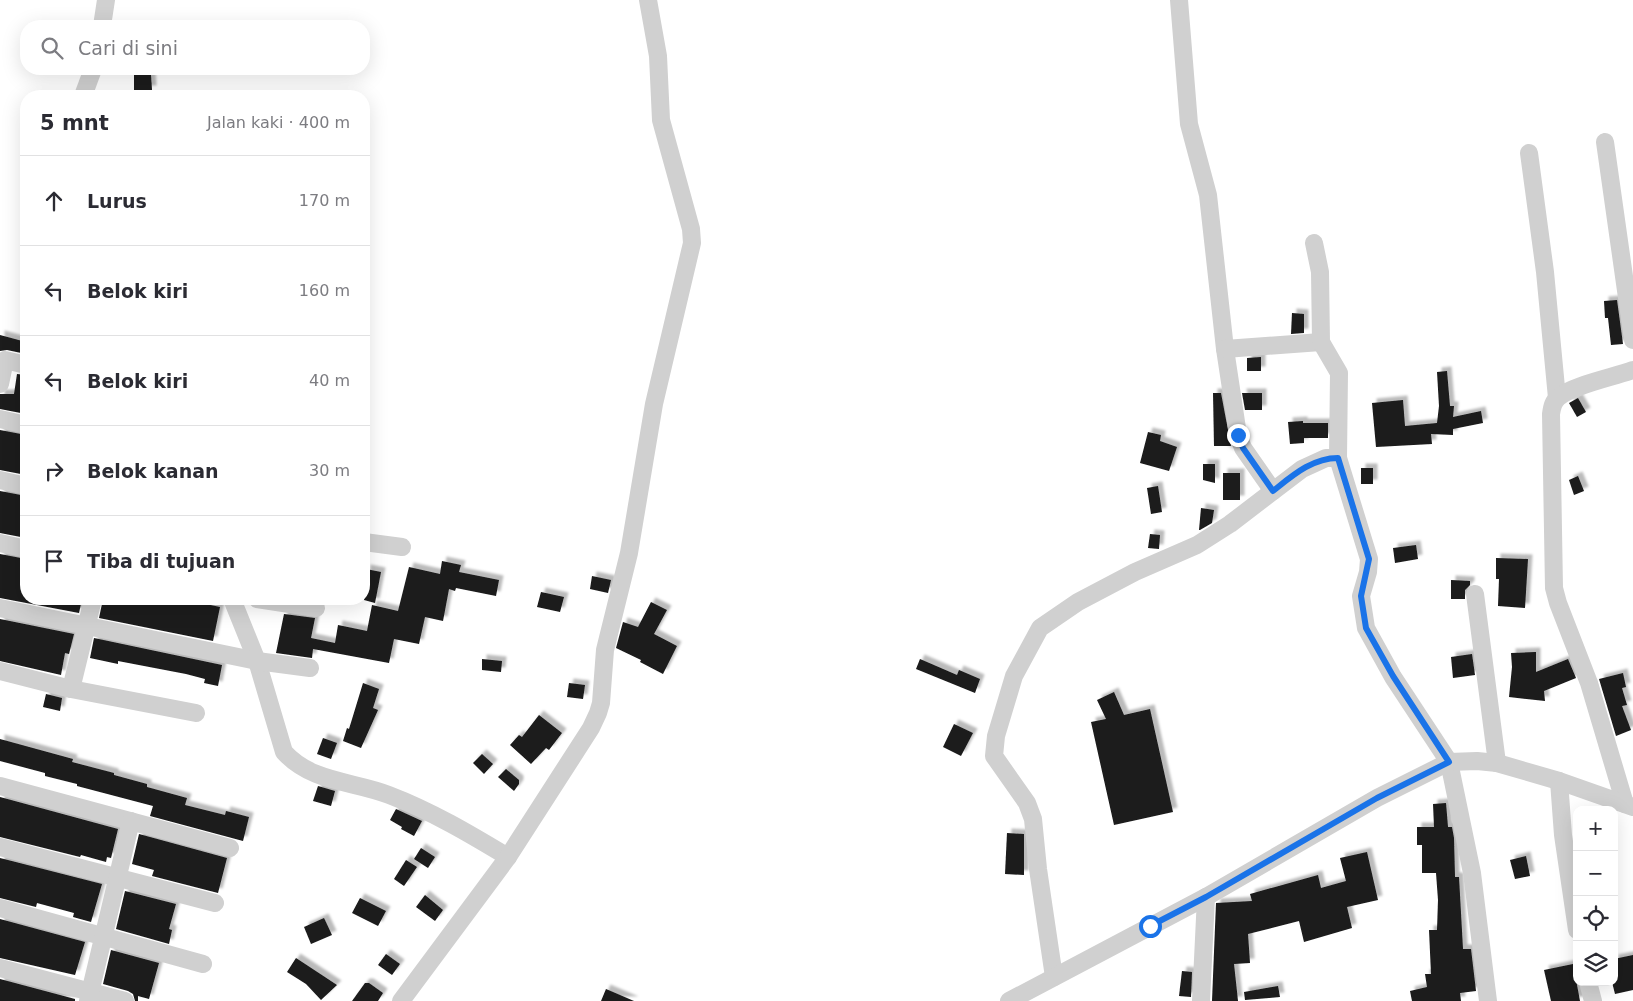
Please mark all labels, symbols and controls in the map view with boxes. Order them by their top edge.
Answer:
search box [20,20,370,75]
icon: search [38,34,66,62]
text: Cari di sini [78,37,178,59]
text: 5 mnt [40,111,109,135]
text: Jalan kaki · 400 m [207,113,350,132]
icon: ahead [40,187,68,215]
text: Lurus [87,190,147,212]
text: 170 m [299,191,350,210]
icon: left [40,277,68,305]
text: Belok kiri [87,280,188,302]
text: 160 m [299,281,350,300]
icon: left [40,367,68,395]
text: Belok kiri [87,370,188,392]
text: 40 m [309,371,350,390]
route end [1227,424,1250,447]
icon: right [40,457,68,485]
text: Belok kanan [87,460,219,482]
text: 30 m [309,461,350,480]
icon: arrive [40,547,68,575]
text: Tiba di tujuan [87,550,235,572]
map controls [1573,806,1618,986]
button: + [1573,806,1618,851]
button: − [1573,851,1618,896]
button: locate [1573,896,1618,941]
route start [1139,915,1162,938]
button: layers [1573,941,1618,986]

